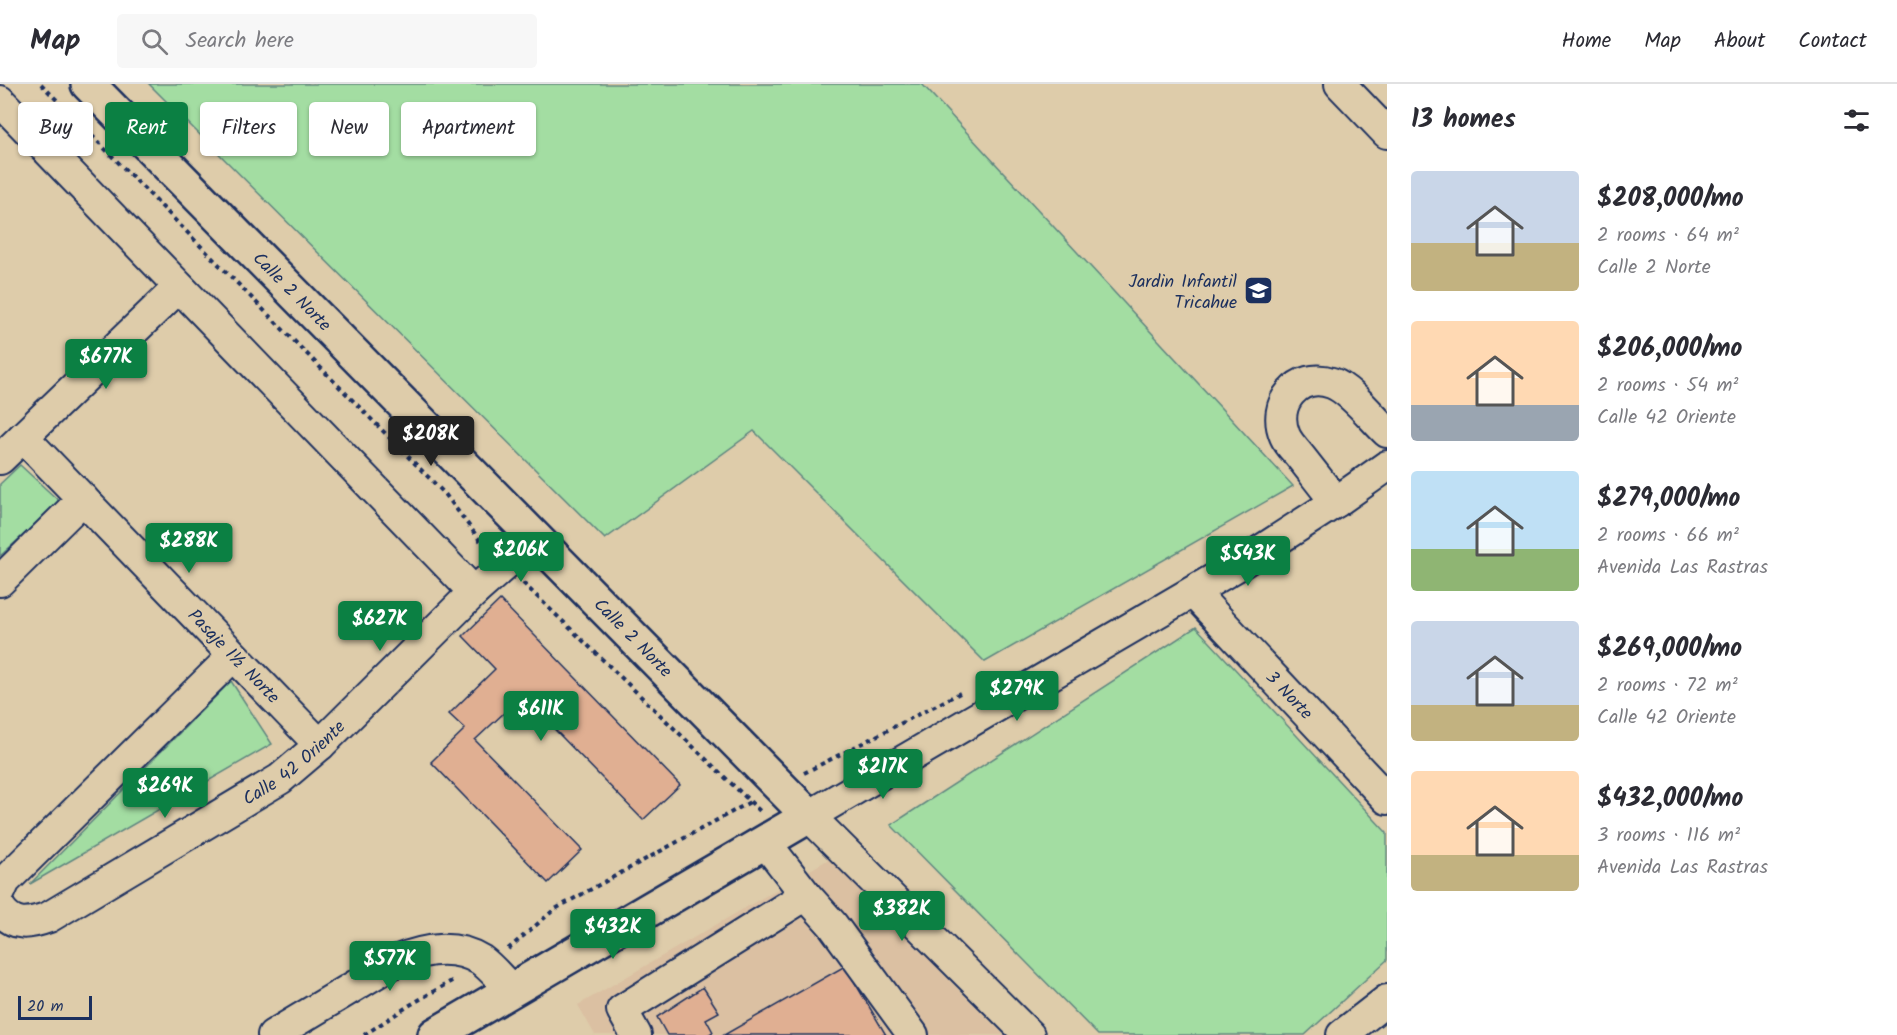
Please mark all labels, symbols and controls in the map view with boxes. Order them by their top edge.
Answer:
search box [117,14,537,68]
text: Map [30,19,81,64]
text: Search here [186,24,294,59]
icon: search [138,25,171,58]
text: Home [1562,25,1611,58]
text: Map [1644,25,1681,58]
text: About [1714,25,1765,58]
text: Contact [1798,25,1867,58]
text: 13 homes [1411,99,1516,141]
chip: Buy [18,102,93,156]
chip: Rent [105,102,188,156]
chip: Filters [200,102,297,156]
chip: New [309,102,389,156]
chip: Apartment [401,102,536,156]
icon: filters [1840,104,1873,137]
text: $208,000/mo [1597,178,1744,220]
icon: home [1459,195,1531,267]
text: 2 rooms · 64 m² [1597,220,1739,252]
street label: Calle 2 Norte [245,246,337,339]
text: Calle 2 Norte [1597,252,1711,284]
place label: Jardin Infantil Tricahue [1128,268,1238,318]
school or university icon: Jardin Infantil Tricahue [1242,275,1274,307]
text: $206,000/mo [1597,328,1742,370]
pin: $677K [64,339,148,390]
text: $677K [79,342,133,374]
icon: home [1459,345,1531,417]
text: 2 rooms · 54 m² [1597,370,1738,402]
text: Calle 42 Oriente [1597,402,1736,434]
pin: $208K [389,416,473,467]
text: $208K [402,419,460,451]
text: $279,000/mo [1597,478,1740,520]
icon: home [1459,495,1531,567]
text: 2 rooms · 66 m² [1597,520,1739,552]
pin: $288K [147,523,231,574]
text: $288K [159,526,219,558]
pin: $206K [479,532,563,583]
text: $206K [493,535,549,567]
pin: $543K [1206,536,1290,587]
text: $543K [1220,539,1276,571]
text: Avenida Las Rastras [1597,552,1768,584]
street label: Calle 2 Norte [586,592,678,685]
pin: $627K [338,601,422,652]
street label: Pasaje 1½ Norte [180,603,286,711]
text: $627K [352,604,408,636]
text: $269,000/mo [1597,628,1742,670]
icon: home [1459,645,1531,717]
street label: 3 Norte [1258,665,1319,727]
text: 2 rooms · 72 m² [1597,670,1738,702]
pin: $279K [975,671,1059,722]
text: $279K [989,674,1045,706]
pin: $611K [499,691,583,742]
text: $611K [518,694,564,726]
text: Calle 42 Oriente [1597,702,1736,734]
street label: Calle 42 Oriente [237,714,353,814]
pin: $217K [841,749,925,800]
text: $217K [857,752,909,784]
pin: $269K [123,768,207,819]
text: $269K [137,771,193,803]
text: $432,000/mo [1597,778,1743,820]
icon: home [1459,795,1531,867]
text: 3 rooms · 116 m² [1597,820,1740,852]
text: Avenida Las Rastras [1597,852,1768,884]
pin: $382K [860,891,944,942]
text: $382K [873,894,931,926]
pin: $432K [571,909,655,960]
text: $432K [584,912,642,944]
pin: $577K [348,941,432,992]
text: $577K [364,944,416,976]
scale bar [18,993,92,1020]
text: 20 m [27,994,63,1019]

